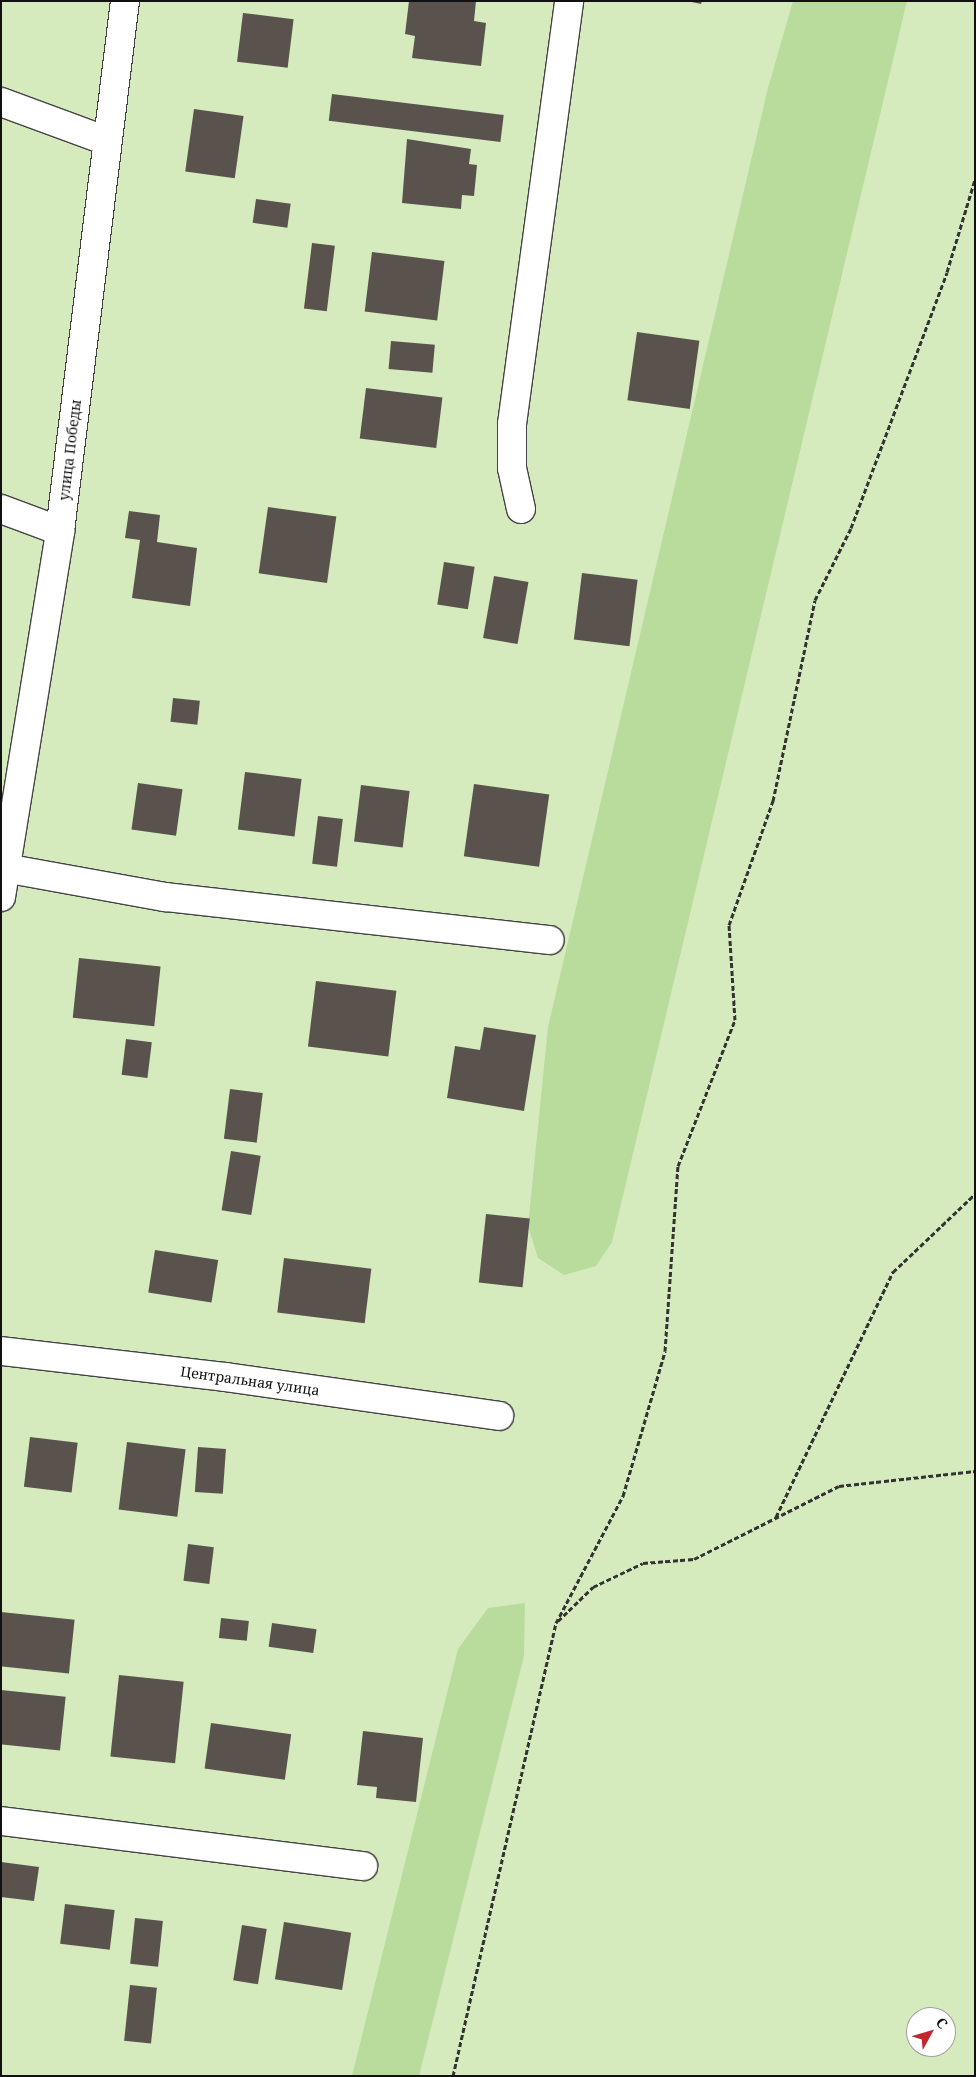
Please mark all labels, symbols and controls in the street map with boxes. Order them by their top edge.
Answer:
street label: улица Победы [55,398,85,502]
street label: Центральная улица [179,1363,321,1399]
north arrow [906,2007,956,2057]
text: С [932,2013,953,2032]

